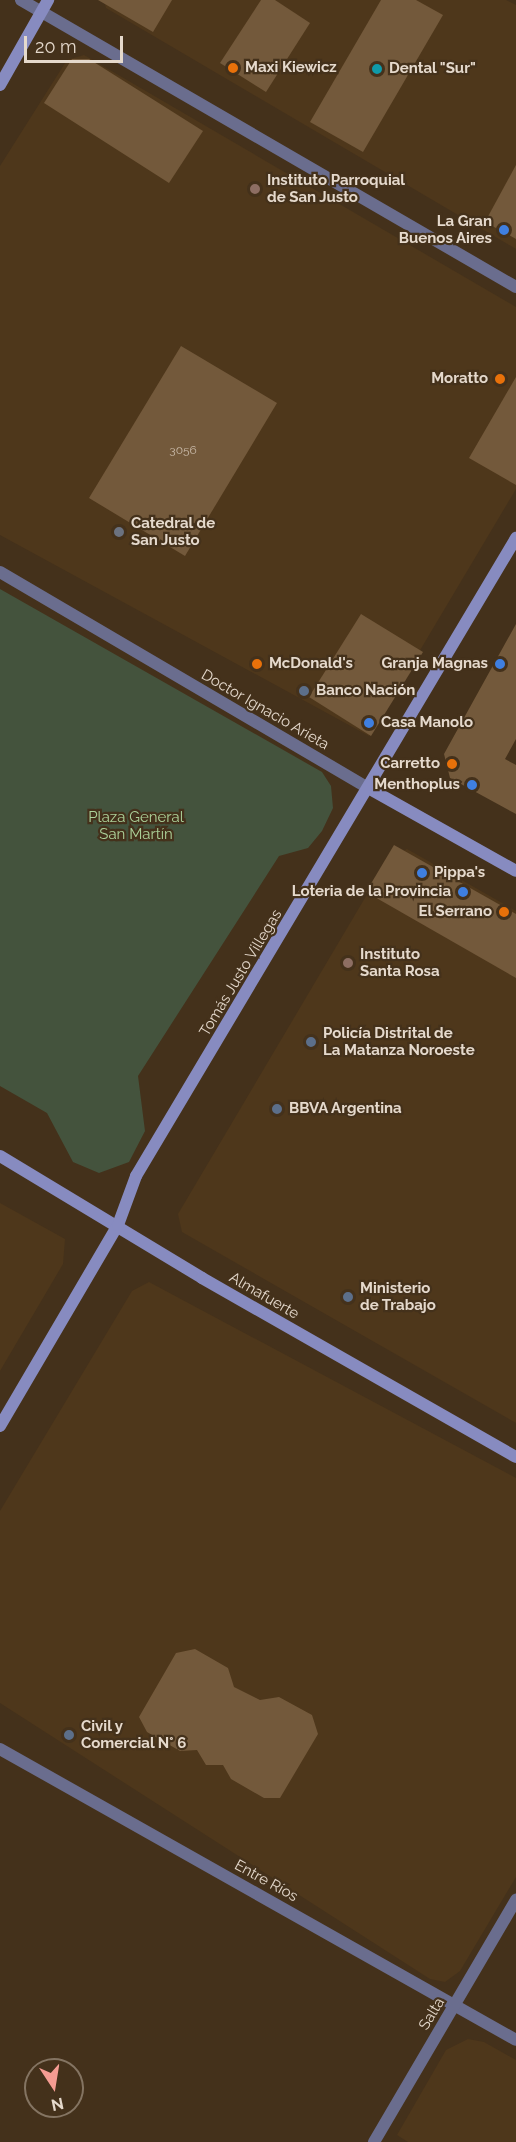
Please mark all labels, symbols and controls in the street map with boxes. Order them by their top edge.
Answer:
scale bar [27,24,126,62]
text: 20 m [35,36,77,57]
place label: Maxi Kiewicz [245,59,337,77]
place label: Dental "Sur" [389,60,476,78]
marker: Maxi Kiewicz [226,61,240,75]
marker: Dental "Sur" [370,62,384,76]
place label: Instituto Parroquial de San Justo [267,171,405,206]
marker: Instituto Parroquial de San Justo [248,182,262,196]
place label: La Gran Buenos Aires [398,212,492,247]
marker: La Gran Buenos Aires [497,223,511,237]
place label: Moratto [431,370,488,388]
marker: Moratto [493,372,507,386]
house number: 3056 [169,444,197,458]
place label: Catedral de San Justo [131,514,216,549]
marker: Catedral de San Justo [112,525,126,539]
place label: McDonald's [269,655,353,673]
place label: Granja Magnas [381,655,488,673]
marker: McDonald's [250,657,264,671]
marker: Granja Magnas [493,657,507,671]
street label: Doctor Ignacio Arieta [198,666,332,754]
place label: Banco Nación [316,682,415,700]
marker: Banco Nación [297,684,311,698]
place label: Casa Manolo [381,714,473,732]
marker: Casa Manolo [362,716,376,730]
place label: Carretto [380,755,440,773]
marker: Carretto [445,757,459,771]
place label: Menthoplus [374,776,460,794]
marker: Menthoplus [465,778,479,792]
park label: Plaza General San Martín [88,808,184,843]
place label: Pippa's [434,864,485,882]
marker: Pippa's [415,866,429,880]
place label: Loteria de la Provincia [292,883,451,901]
marker: Loteria de la Provincia [456,885,470,899]
place label: El Serrano [418,903,492,921]
marker: El Serrano [497,905,511,919]
street label: Tomás Justo Villegas [196,906,286,1040]
place label: Instituto Santa Rosa [360,945,440,980]
marker: Instituto Santa Rosa [341,956,355,970]
place label: Policía Distrital de La Matanza Noroeste [323,1024,475,1059]
marker: Policía Distrital de La Matanza Noroeste [304,1035,318,1049]
place label: BBVA Argentina [289,1100,403,1118]
marker: BBVA Argentina [270,1102,284,1116]
street label: Almafuerte [226,1269,302,1323]
place label: Ministerio de Trabajo [360,1279,436,1314]
marker: Ministerio de Trabajo [341,1290,355,1304]
place label: Civil y Comercial N° 6 [81,1717,187,1752]
marker: Civil y Comercial N° 6 [62,1728,76,1742]
street label: Entre Ríos [231,1856,301,1906]
street label: Salta [415,1995,449,2033]
north arrow [24,2058,84,2118]
text: N [49,2094,65,2115]

